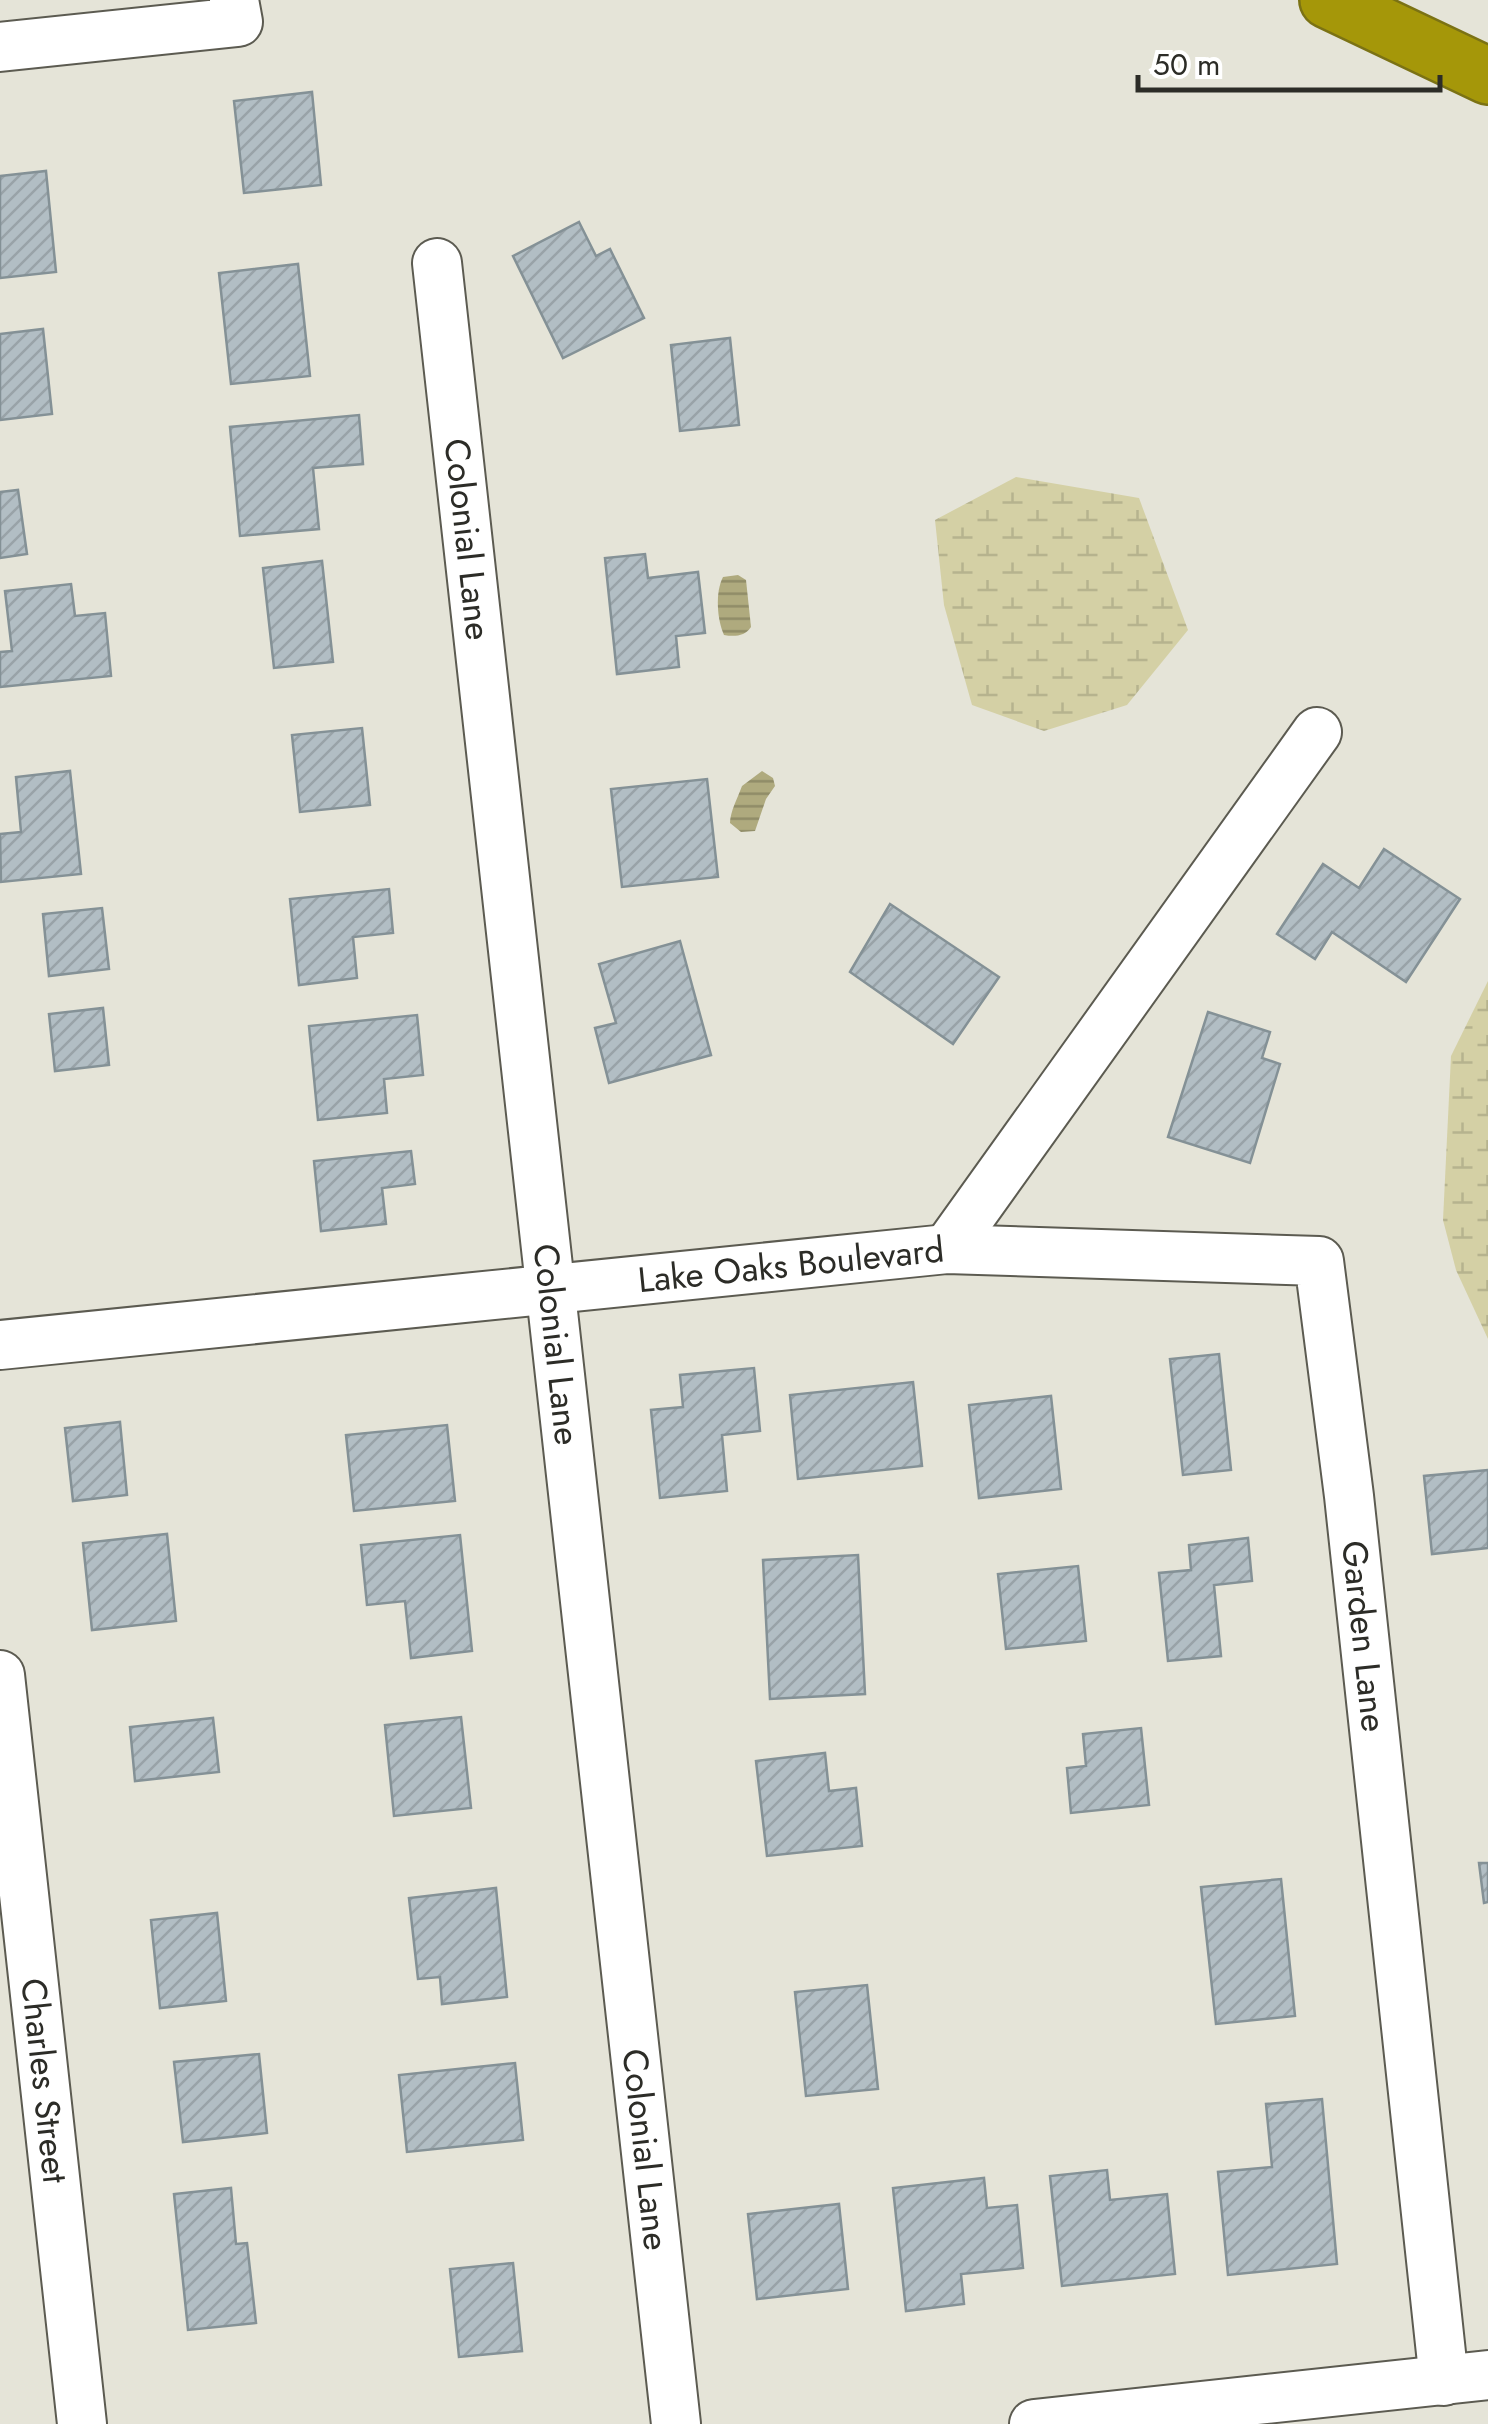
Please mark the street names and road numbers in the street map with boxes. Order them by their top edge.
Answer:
street label: Colonial Lane [432,436,504,643]
street label: Lake Oaks Boulevard [635,1224,946,1305]
street label: Colonial Lane [521,1241,593,1448]
street label: Garden Lane [1329,1538,1399,1734]
street label: Charles Street [8,1976,81,2186]
street label: Colonial Lane [610,2046,682,2253]

